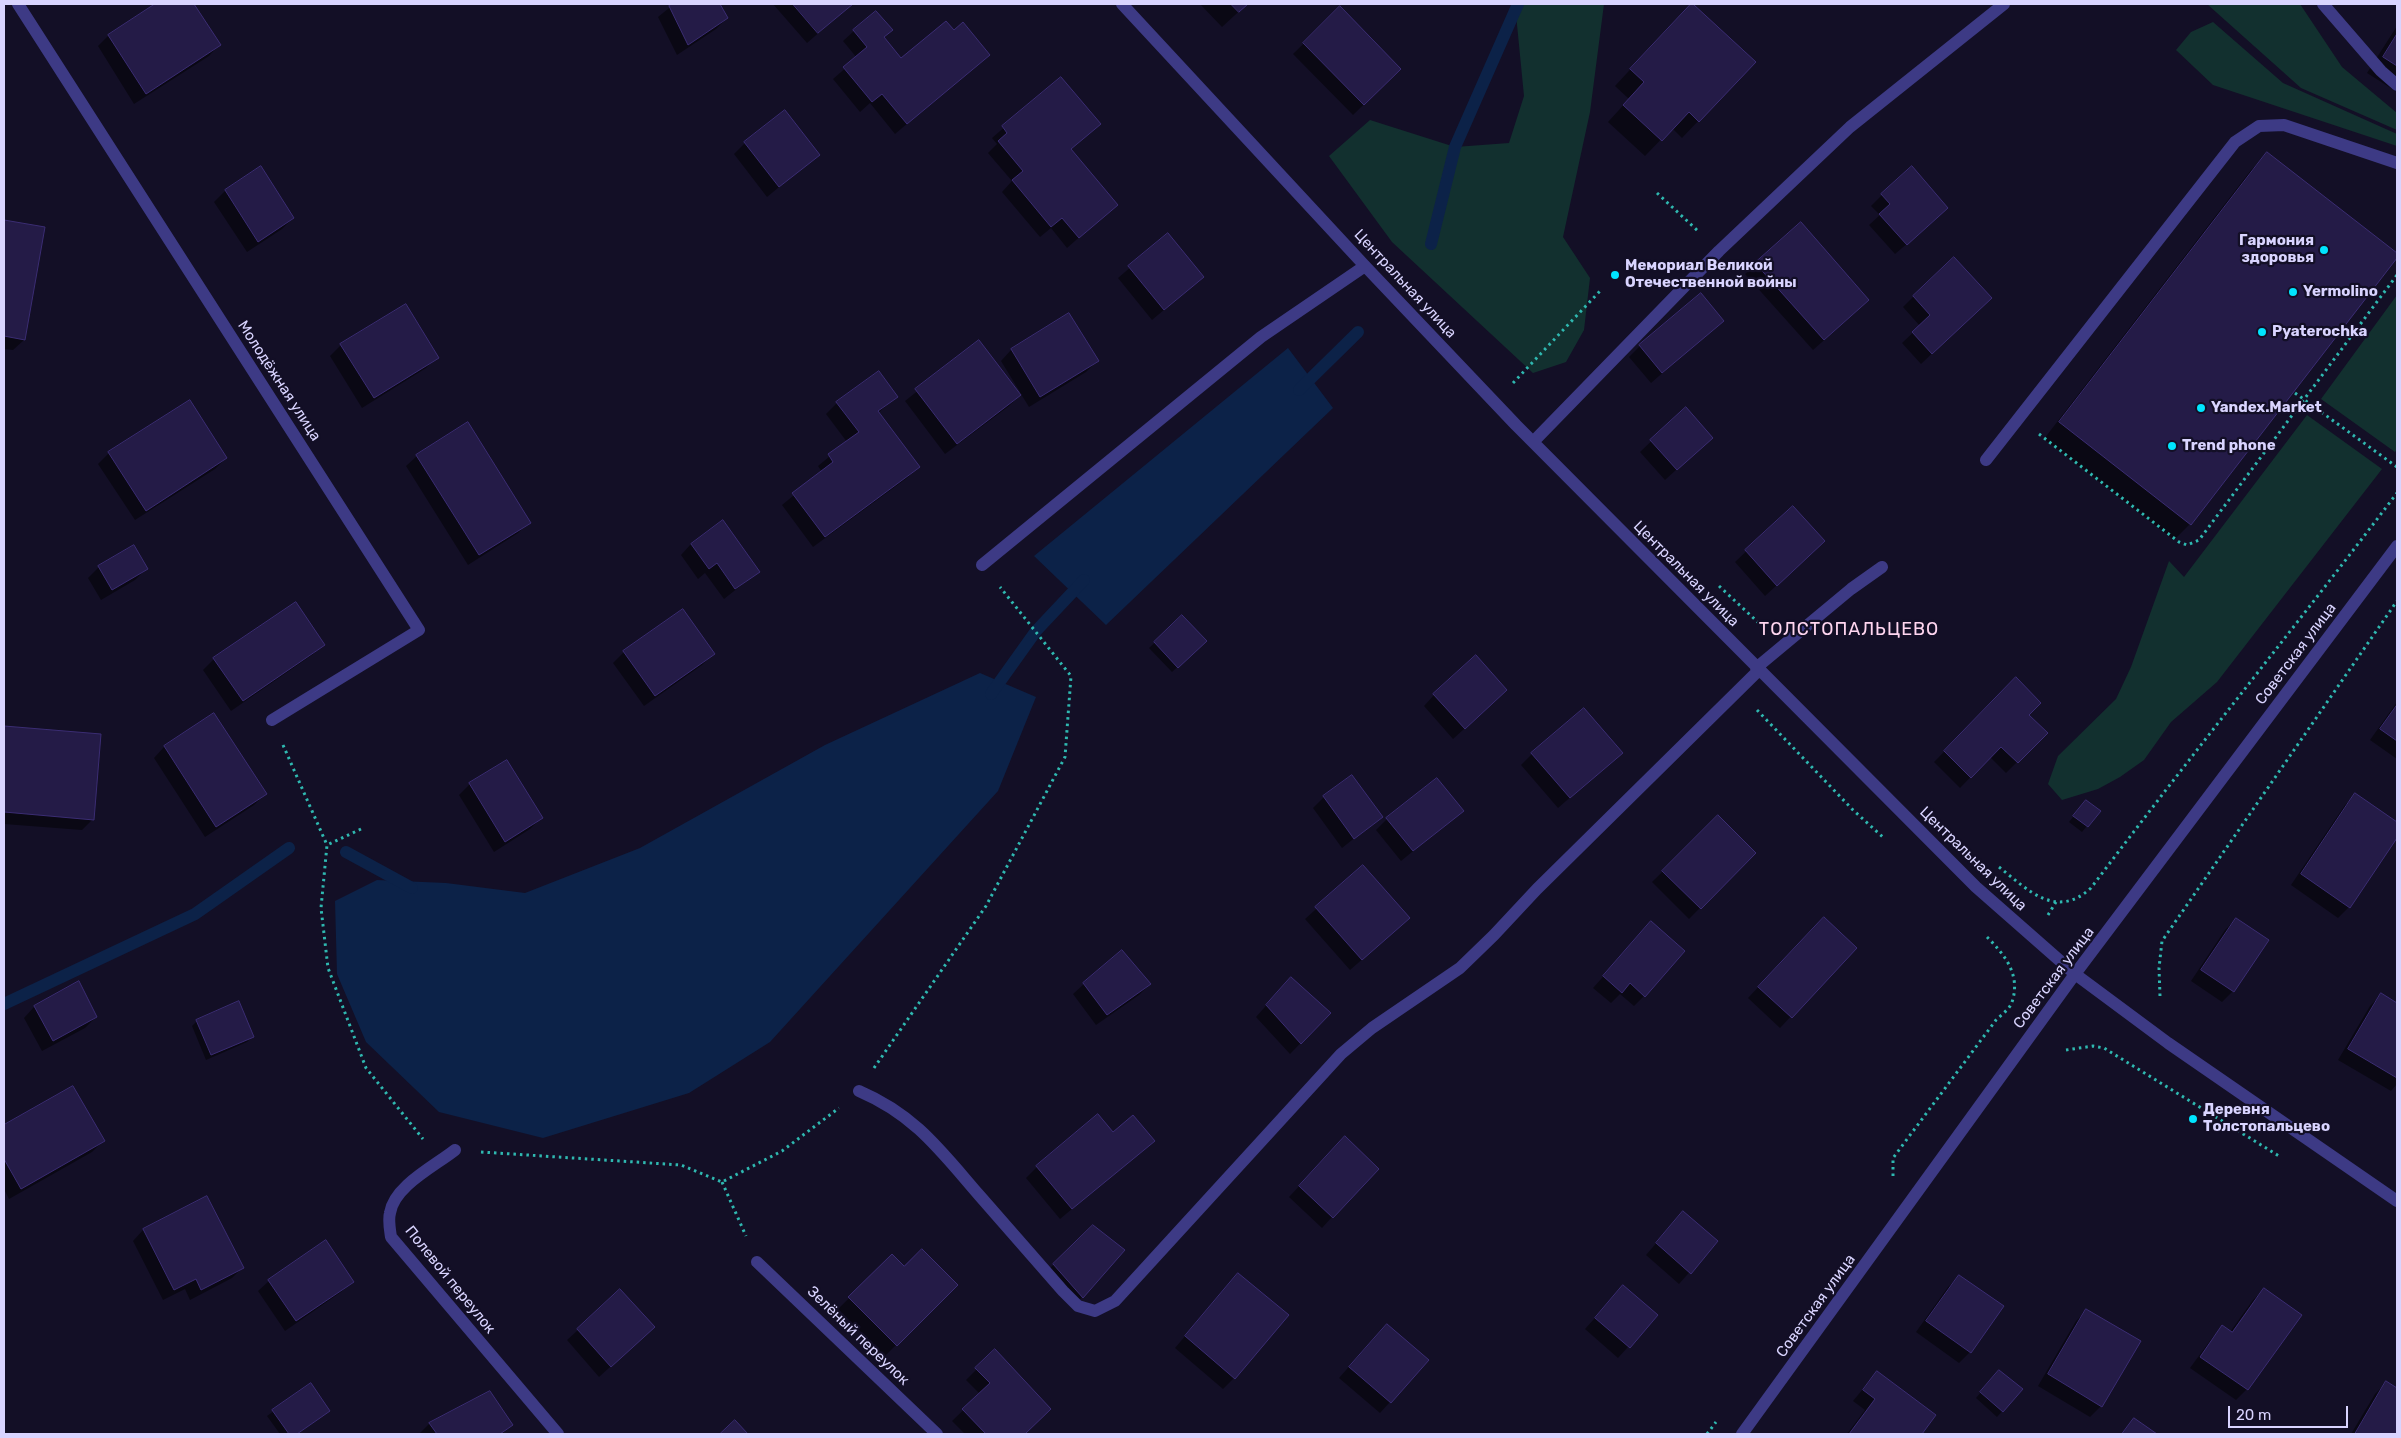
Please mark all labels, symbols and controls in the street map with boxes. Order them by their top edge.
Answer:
street label: Центральная улица [1350,226,1460,342]
place label: Гармония здоровья [2239,232,2314,267]
marker: Гармония здоровья [2318,244,2330,256]
place label: Мемориал Великой Отечественной войны [1625,257,1797,292]
marker: Мемориал Великой Отечественной войны [1609,269,1621,281]
place label: Yermolino [2303,283,2378,301]
marker: Yermolino [2287,286,2299,298]
street label: Молодёжная улица [233,318,325,444]
place label: Pyaterochka [2272,323,2367,341]
marker: Pyaterochka [2256,326,2268,338]
place label: Yandex.Market [2211,399,2322,417]
marker: Yandex.Market [2195,402,2207,414]
place label: Trend phone [2182,437,2276,455]
marker: Trend phone [2166,440,2178,452]
street label: Центральная улица [1629,517,1743,631]
street label: Советская улица [2252,600,2340,708]
district label: ТОЛСТОПАЛЬЦЕВО [1757,619,1941,641]
street label: Центральная улица [1916,803,2030,915]
street label: Советская улица [2010,924,2098,1032]
place label: Деревня Толстопальцево [2203,1101,2330,1136]
marker: Деревня Толстопальцево [2187,1113,2199,1125]
street label: Полевой переулок [401,1222,499,1338]
street label: Советская улица [1773,1251,1859,1361]
street label: Зелёный переулок [803,1283,913,1389]
scale bar [2231,1396,2351,1428]
text: 20 m [2236,1406,2271,1424]

